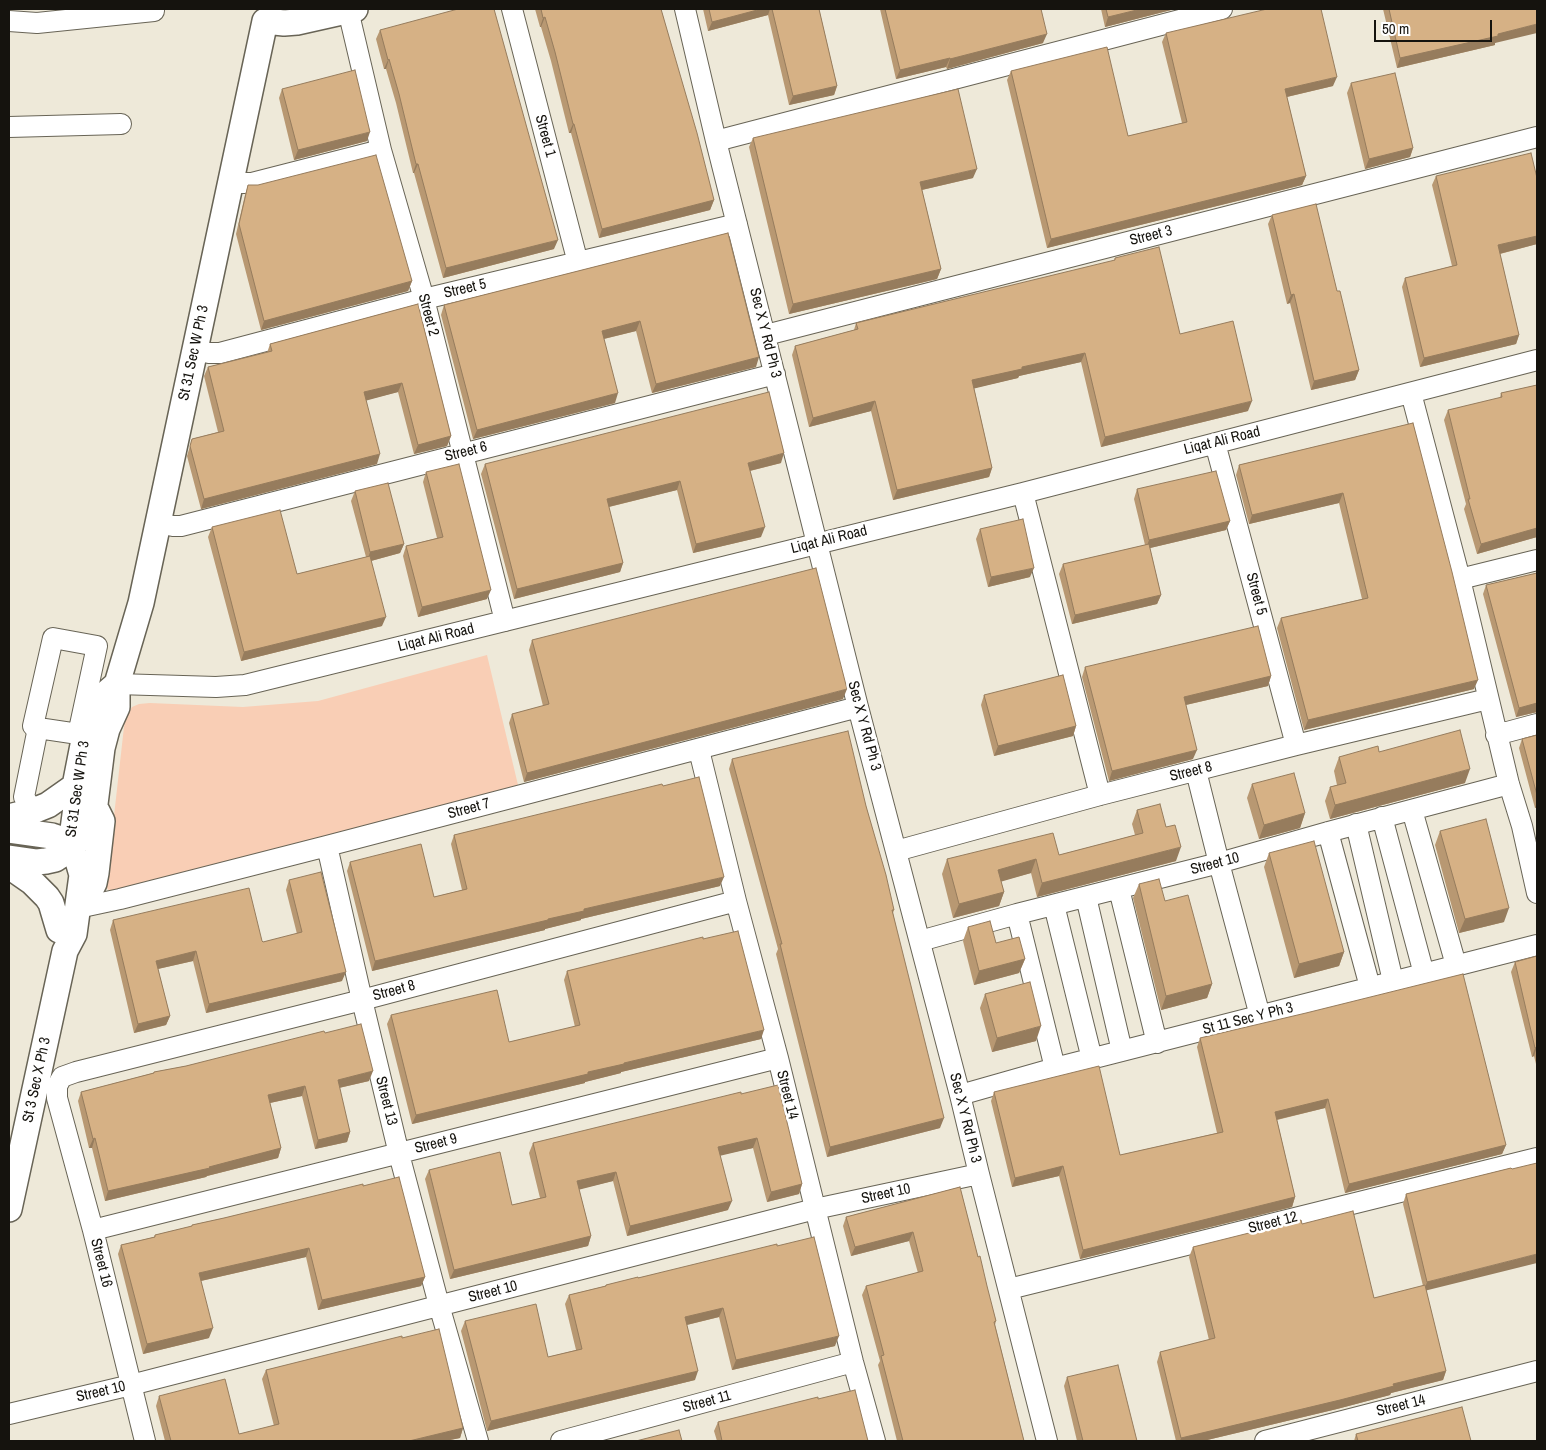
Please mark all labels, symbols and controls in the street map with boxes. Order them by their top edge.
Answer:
scale bar [1376,10,1494,42]
text: 50 m [1382,18,1409,39]
street label: Street 1 [531,113,559,159]
street label: Street 3 [1128,222,1174,250]
street label: Street 5 [442,275,488,303]
street label: Sec X Y Rd Ph 3 [745,286,785,380]
street label: Street 2 [414,292,442,338]
street label: St 31 Sec W Ph 3 [175,304,213,402]
street label: Liqat Ali Road [1182,423,1262,459]
street label: Street 6 [443,438,489,466]
street label: Liqat Ali Road [789,522,869,558]
street label: Street 5 [1242,571,1270,617]
street label: Liqat Ali Road [396,620,476,656]
street label: Sec X Y Rd Ph 3 [843,679,885,773]
street label: St 31 Sec W Ph 3 [62,740,94,838]
street label: Street 8 [1168,758,1214,786]
street label: Street 7 [446,795,492,823]
street label: Street 10 [1189,849,1241,879]
street label: Street 8 [371,977,417,1005]
street label: St 11 Sec Y Ph 3 [1201,999,1295,1039]
street label: St 3 Sec X Ph 3 [19,1036,55,1124]
street label: Street 14 [772,1069,802,1121]
street label: Sec X Y Rd Ph 3 [945,1071,985,1165]
street label: Street 13 [371,1075,401,1127]
street label: Street 9 [413,1130,459,1158]
street label: Street 10 [860,1180,912,1208]
street label: Street 12 [1247,1208,1299,1238]
street label: Street 16 [86,1237,116,1289]
street label: Street 10 [467,1277,519,1307]
street label: Street 10 [75,1378,127,1406]
street label: Street 11 [681,1387,733,1417]
street label: Street 14 [1375,1391,1427,1421]

